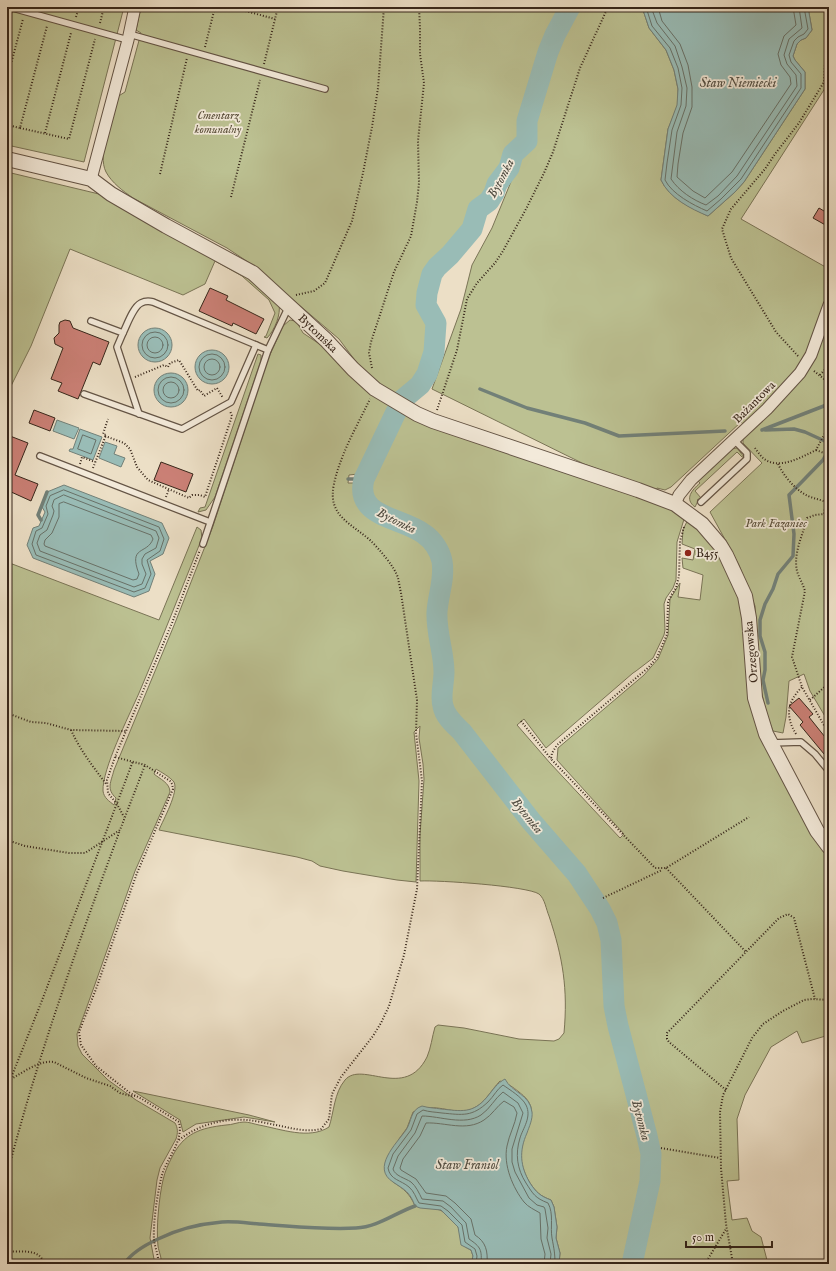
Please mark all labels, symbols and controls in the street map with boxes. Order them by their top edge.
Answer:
water label: Staw Niemiecki [700,75,778,92]
park label: Cmentarz komunalny [194,108,242,137]
water label: Bytomka [484,156,519,201]
street label: Bytomska [295,311,341,357]
street label: Bażantowa [730,377,779,427]
water label: Bytomka [374,505,419,538]
park label: Park Fazaniec [745,516,807,531]
place label: B455 [696,546,719,561]
marker: B455 [683,548,693,558]
street label: Orzegowska [741,620,762,683]
water label: Bytomka [507,794,547,838]
water label: Bytomka [627,1098,654,1143]
water label: Staw Franiol [435,1157,499,1174]
scale bar [686,1223,772,1249]
text: 50 m [692,1230,714,1245]

